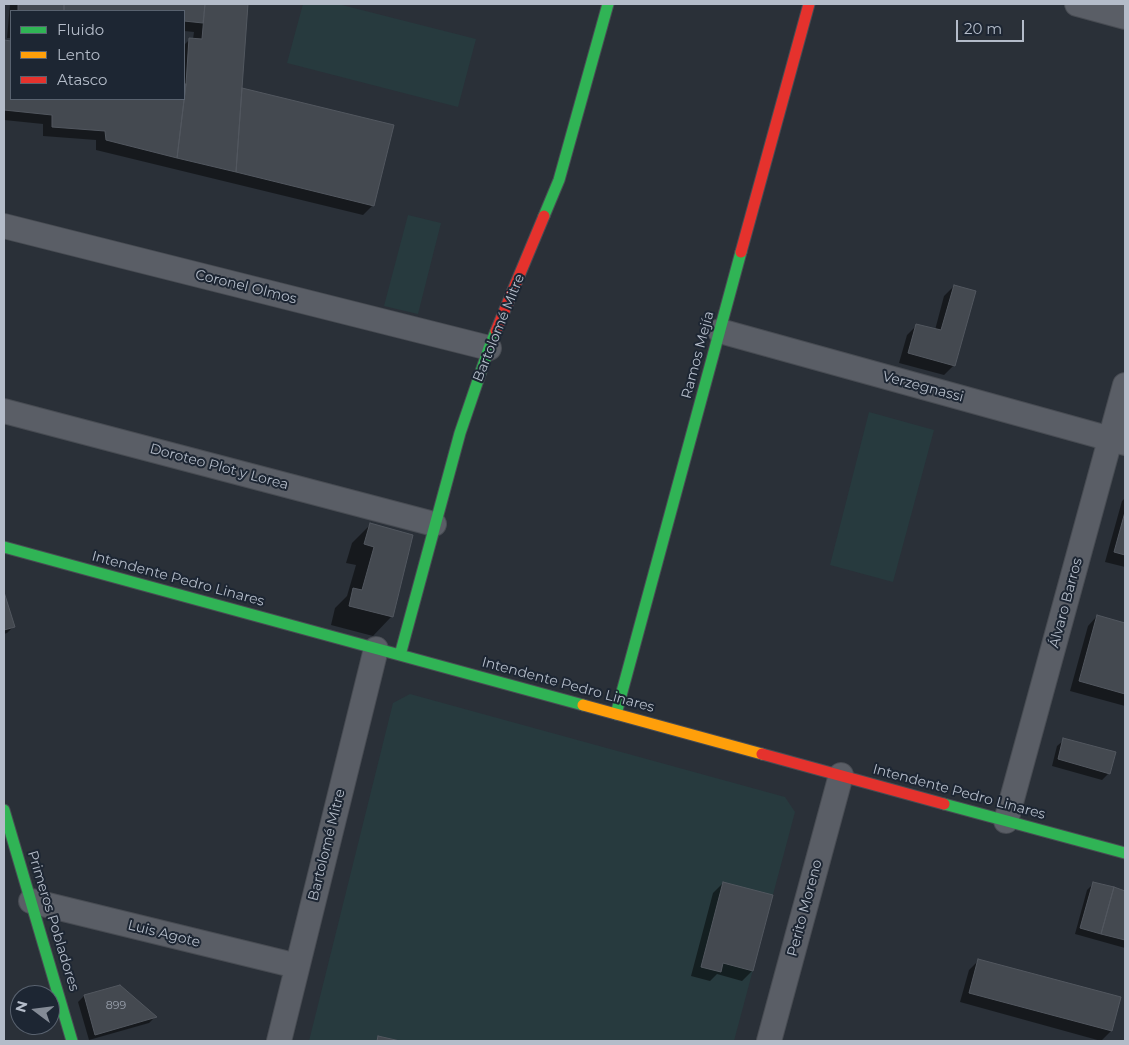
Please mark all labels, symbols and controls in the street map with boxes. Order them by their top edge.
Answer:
legend [10,10,185,100]
scale bar [959,10,1026,42]
text: 20 m [964,19,1002,38]
text: Fluido [57,20,104,39]
text: Lento [57,45,100,64]
text: Atasco [57,70,107,89]
street label: Coronel Olmos [194,266,298,308]
street label: Bartolomé Mitre [470,272,528,384]
street label: Ramos Mejía [678,309,718,401]
street label: Verzegnassi [881,368,965,406]
street label: Doroteo Plot y Lorea [148,440,290,494]
street label: Intendente Pedro Linares [90,548,266,610]
street label: Álvaro Barros [1046,556,1086,650]
street label: Intendente Pedro Linares [480,654,656,716]
street label: Intendente Pedro Linares [871,761,1047,823]
street label: Bartolomé Mitre [305,787,349,903]
street label: Primeros Pobladores [24,849,82,993]
street label: Perito Moreno [784,858,826,958]
street label: Luis Agote [126,917,202,951]
north arrow [10,985,60,1035]
text: N [11,999,32,1014]
house number: 899 [106,999,126,1013]

